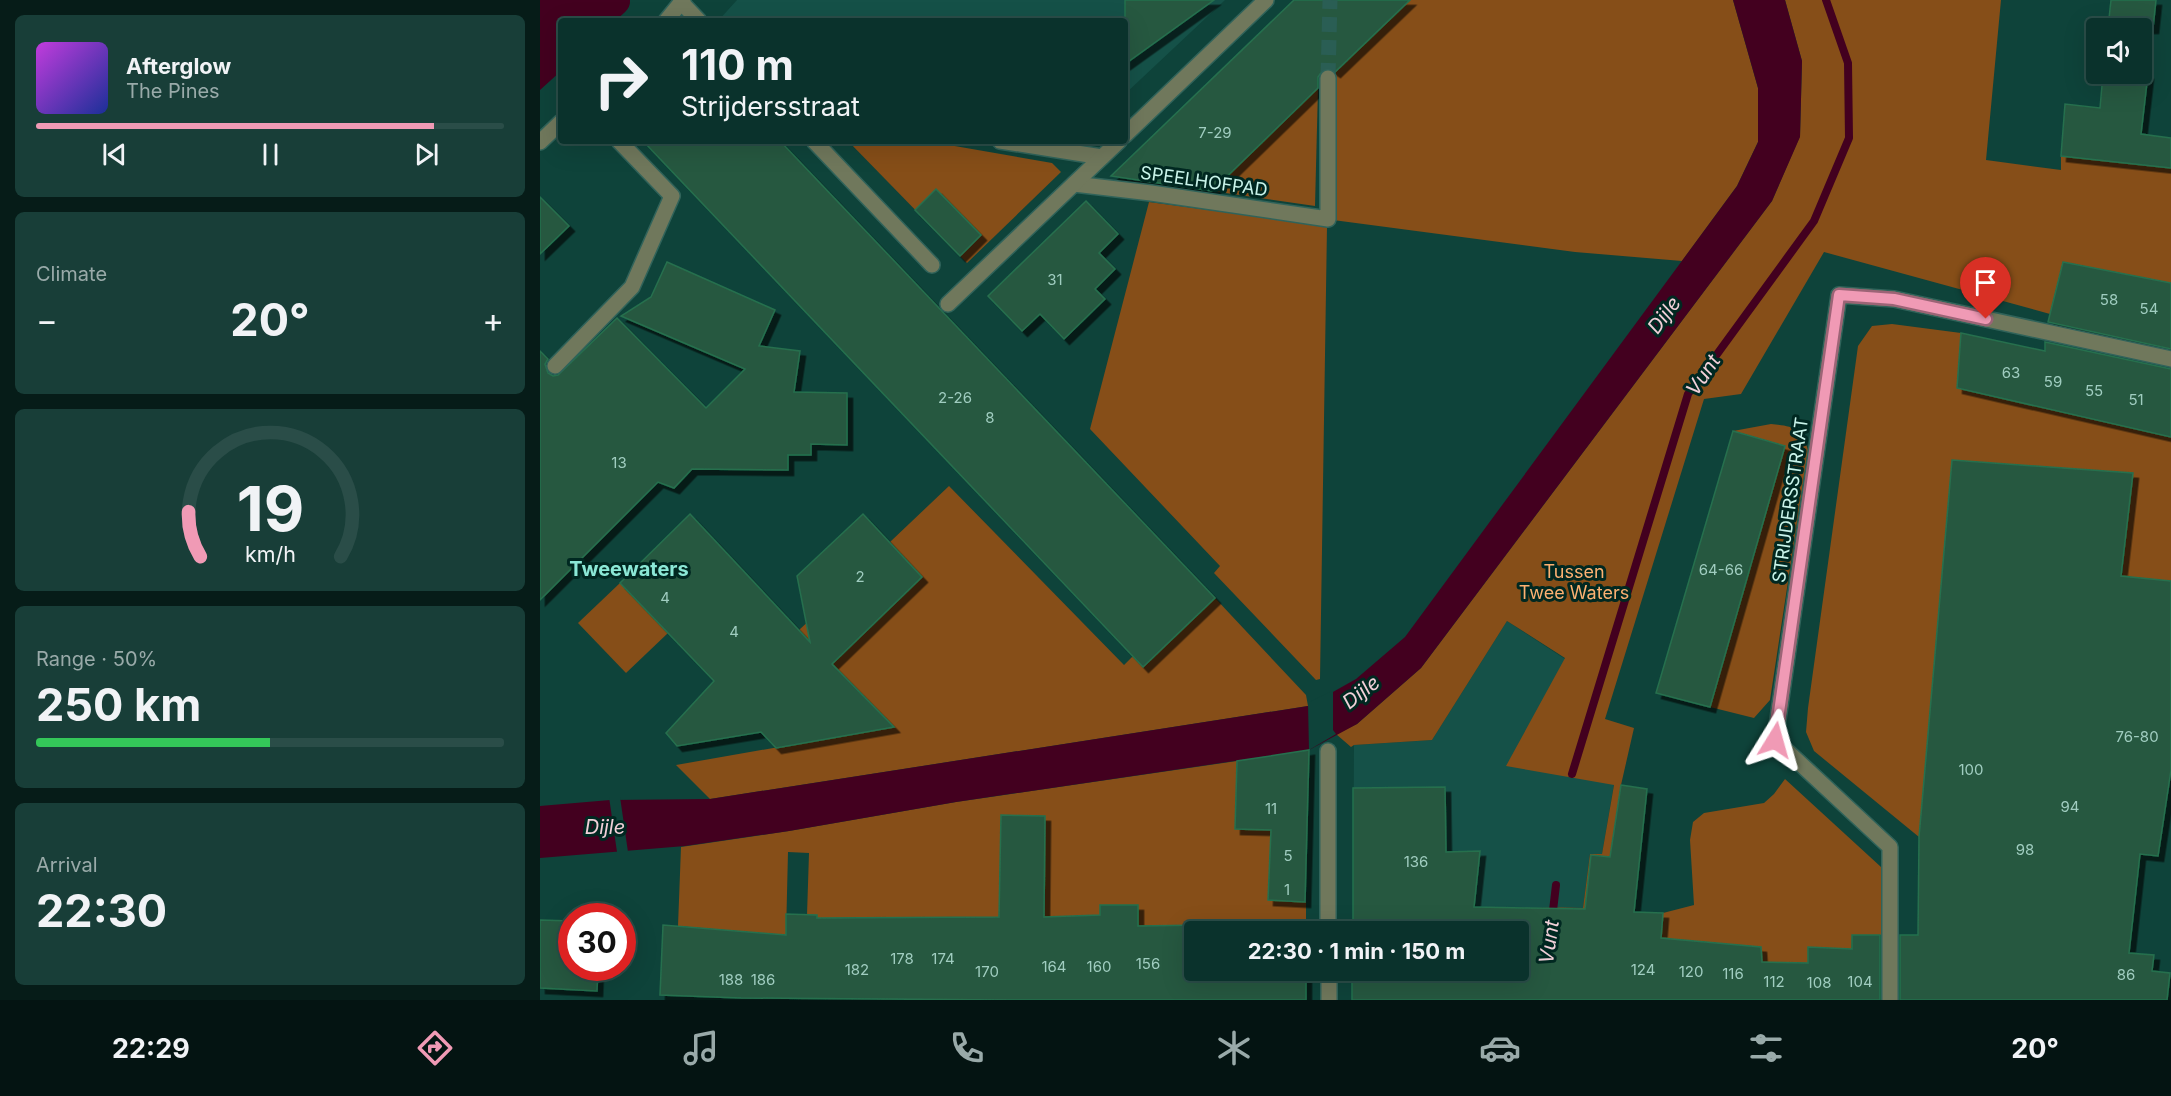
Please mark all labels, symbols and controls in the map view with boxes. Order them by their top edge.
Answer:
map controls [2086,18,2152,84]
button: sound [2086,18,2152,84]
text: 110 m [681,39,794,90]
icon: right [582,42,660,120]
text: Afterglow [126,53,231,79]
text: The Pines [126,79,220,103]
text: Strijdersstraat [681,90,860,123]
house number: 7-29 [1198,123,1232,142]
icon: previous [98,138,131,171]
icon: pause [254,138,287,171]
icon: next [410,138,443,171]
street label: SPEELHOFPAD [1139,162,1269,200]
pin [1960,257,2011,319]
text: Climate [36,262,107,286]
icon: arrive [1969,266,2002,299]
house number: 31 [1047,270,1063,289]
house number: 58 [2100,290,2118,309]
text: 20° [230,292,310,347]
water label: Dijle [1642,292,1686,338]
house number: 54 [2140,299,2158,318]
text: − [36,300,58,340]
text: + [482,300,504,340]
water label: Vunt [1681,350,1725,400]
house number: 63 [2002,363,2020,382]
house number: 59 [2044,372,2062,391]
house number: 55 [2085,381,2103,400]
house number: 2-26 [938,388,972,407]
house number: 51 [2128,390,2144,409]
house number: 8 [985,408,995,427]
street label: STRIJDERSSTRAAT [1768,416,1812,584]
house number: 13 [611,453,627,472]
text: 19 [236,471,304,546]
text: km/h [245,541,295,567]
district label: Tweewaters [569,557,689,581]
house number: 64-66 [1699,560,1743,579]
park label: Tussen Twee Waters [1519,561,1629,603]
house number: 2 [855,567,865,586]
house number: 4 [660,588,670,607]
house number: 4 [729,622,739,641]
text: Range · 50% [36,647,157,671]
water label: Dijle [1338,670,1384,714]
text: 250 km [36,677,201,732]
position arrow [1743,708,1807,772]
house number: 76-80 [2115,727,2159,746]
house number: 100 [1958,760,1984,779]
house number: 94 [2061,797,2080,816]
house number: 11 [1265,799,1277,818]
water label: Dijle [585,815,625,839]
house number: 98 [2016,840,2034,859]
house number: 5 [1283,846,1293,865]
house number: 136 [1404,852,1428,871]
text: Arrival [36,853,98,877]
house number: 1 [1284,880,1290,899]
text: 22:30 [36,883,167,938]
speed limit sign: 30 [558,903,636,981]
water label: Vunt [1534,918,1564,965]
text: 22:30 · 1 min · 150 m [1248,938,1465,964]
house number: 178 [890,949,914,968]
house number: 174 [931,949,955,968]
house number: 156 [1136,954,1160,973]
house number: 164 [1041,957,1067,976]
house number: 160 [1087,957,1111,976]
house number: 182 [845,960,869,979]
house number: 124 [1631,960,1655,979]
house number: 170 [975,962,999,981]
house number: 120 [1679,962,1703,981]
house number: 116 [1722,964,1744,983]
house number: 86 [2117,965,2135,984]
house number: 188 [719,970,743,989]
house number: 186 [751,970,775,989]
house number: 112 [1763,972,1785,991]
house number: 104 [1847,972,1873,991]
house number: 108 [1807,973,1831,992]
icon: directions [414,1027,456,1069]
icon: music [680,1027,722,1069]
icon: phone [946,1027,988,1069]
icon: climate [1213,1027,1255,1069]
icon: car [1479,1027,1521,1069]
icon: filters [1745,1027,1787,1069]
text: 22:29 [112,1032,190,1065]
text: 20° [2011,1032,2059,1065]

